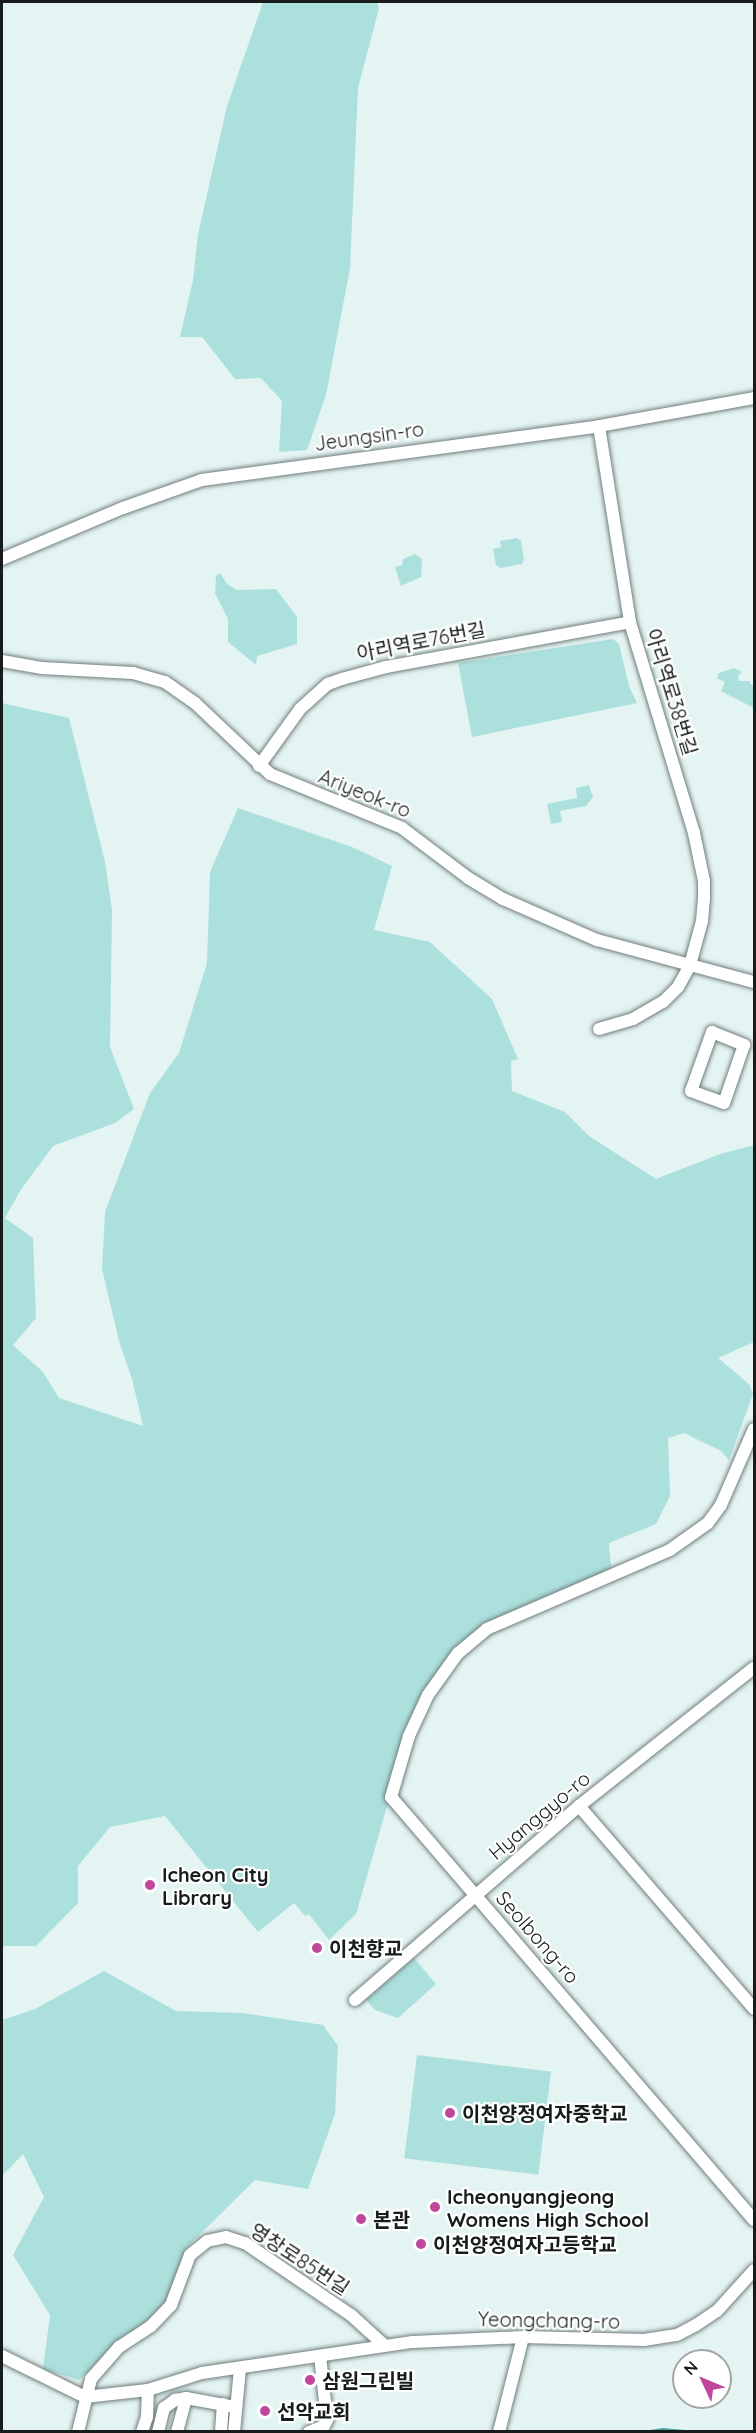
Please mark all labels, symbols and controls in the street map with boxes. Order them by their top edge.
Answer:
street label: Jeungsin-ro [313,416,425,456]
street label: 아리역로76번길 [355,617,487,665]
street label: 아리역로38번길 [641,626,703,758]
street label: Ariyeok-ro [315,764,415,822]
street label: Hyanggyo-ro [483,1766,595,1864]
place label: Icheon City Library [162,1862,269,1909]
marker: Icheon City Library [143,1878,157,1892]
street label: Seolbong-ro [491,1886,585,1988]
place label: 이천향교 [329,1936,403,1960]
marker: 이천향교 [310,1941,324,1955]
place label: 이천양정여자중학교 [462,2101,628,2125]
marker: 이천양정여자중학교 [443,2106,457,2120]
place label: Icheonyangjeong Womens High School [447,2184,649,2231]
marker: Icheonyangjeong Womens High School [428,2200,442,2214]
place label: 본관 [373,2207,410,2231]
marker: 본관 [354,2212,368,2226]
street label: 영창로85번길 [246,2218,354,2300]
place label: 이천양정여자고등학교 [433,2232,617,2256]
marker: 이천양정여자고등학교 [414,2237,428,2251]
street label: Yeongchang-ro [478,2307,620,2333]
north arrow [672,2349,732,2409]
text: N [679,2357,702,2379]
place label: 삼원그린빌 [322,2368,414,2392]
marker: 삼원그린빌 [303,2373,317,2387]
place label: 선악교회 [277,2399,351,2423]
marker: 선악교회 [258,2404,272,2418]

